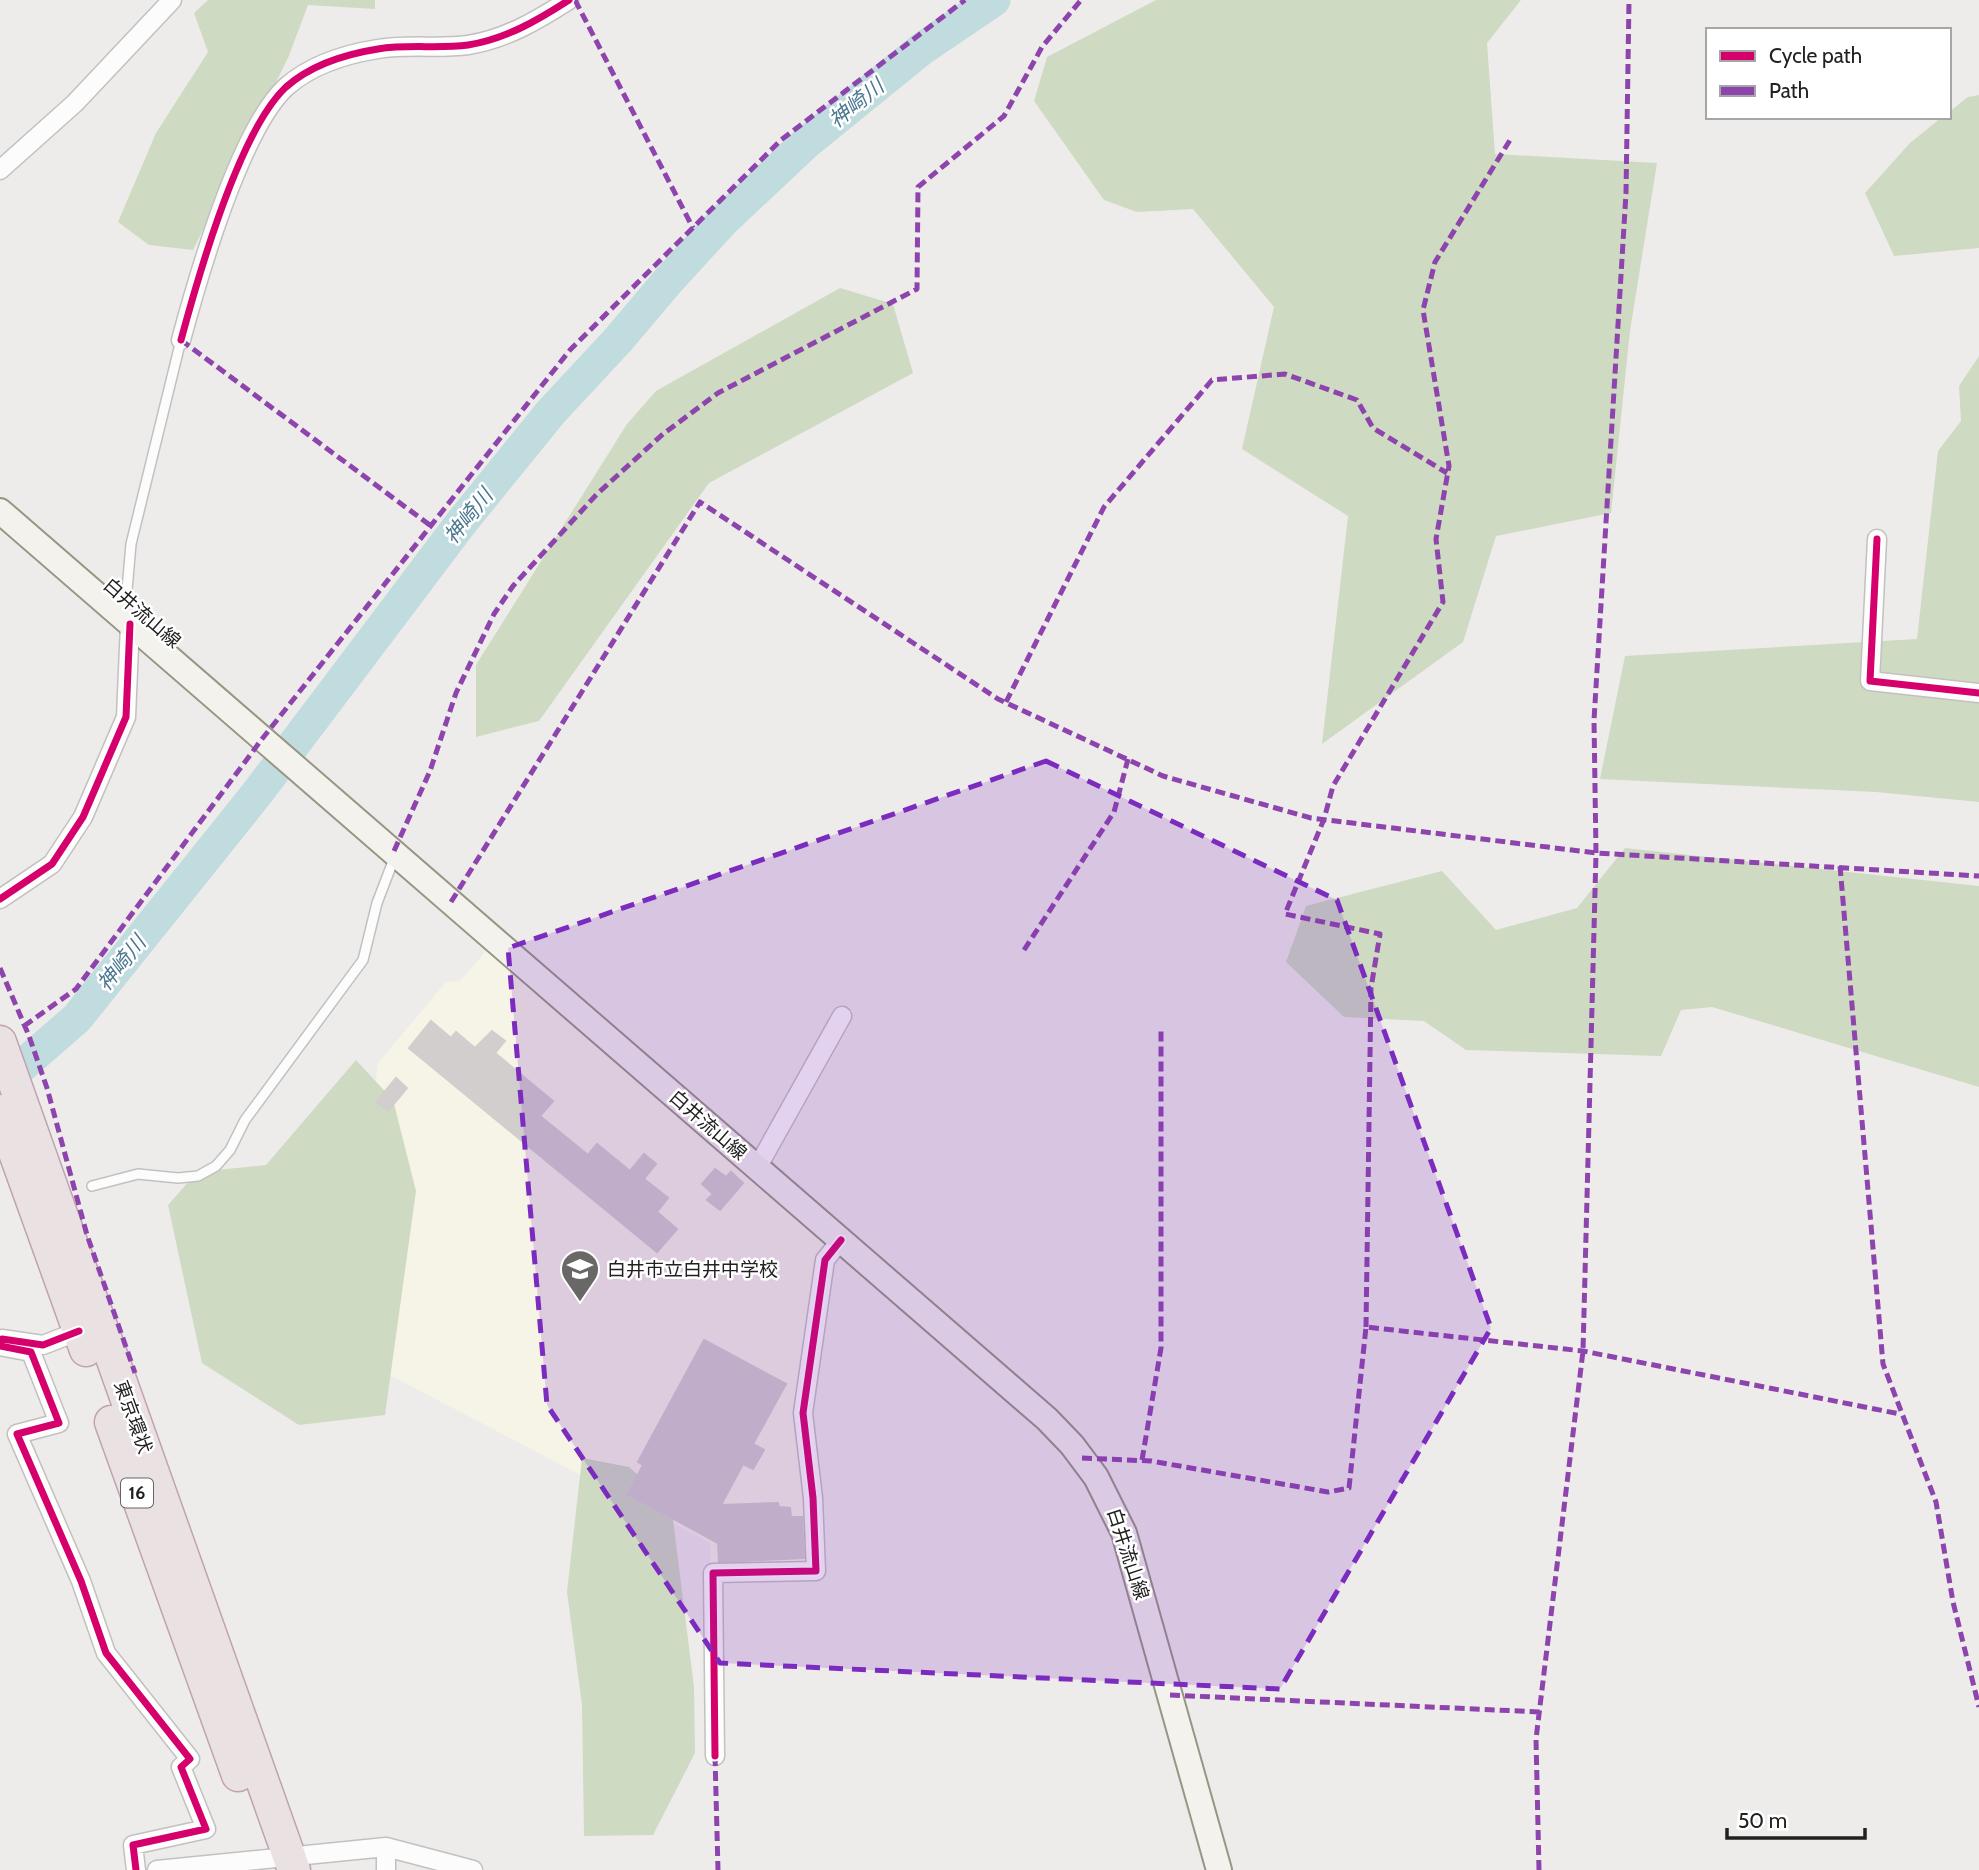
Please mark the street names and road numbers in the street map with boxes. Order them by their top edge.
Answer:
street label: 白井流山線 [99,573,185,653]
street label: 白井流山線 [665,1085,751,1165]
street label: 東京環状 [109,1377,157,1457]
road number: 16 [121,1478,153,1508]
street label: 白井流山線 [1102,1505,1154,1603]

